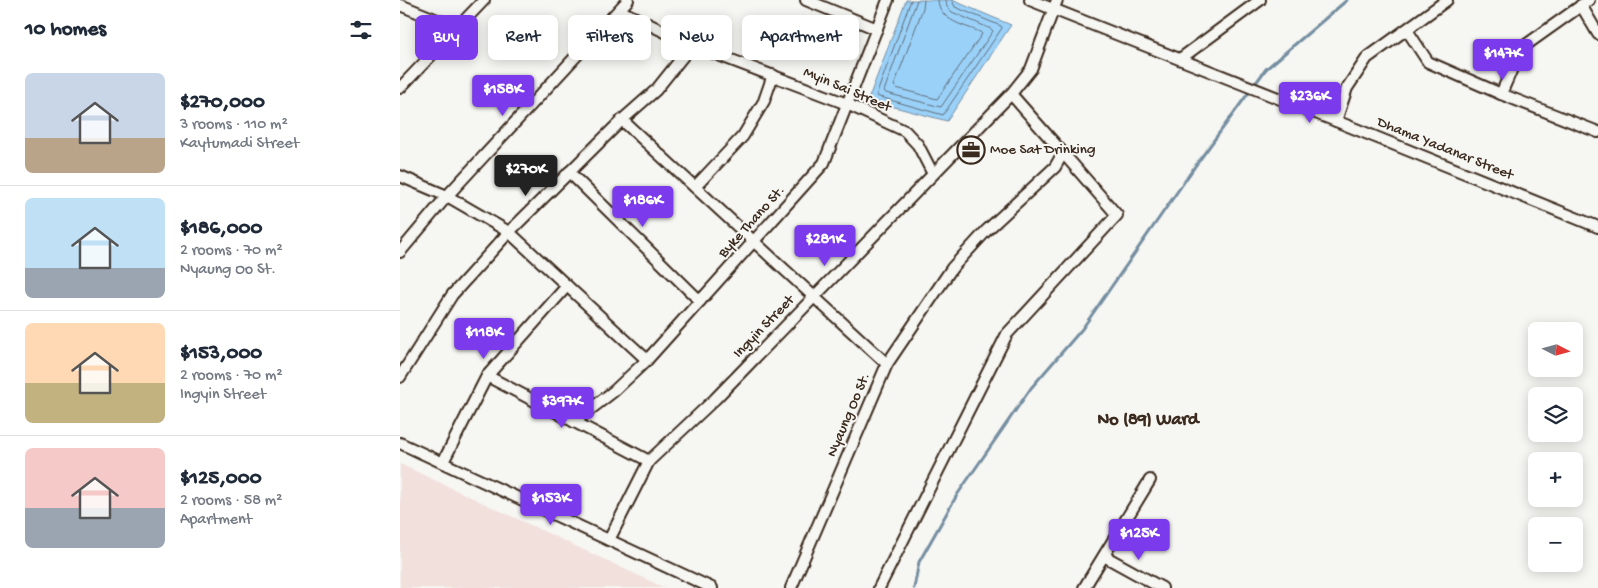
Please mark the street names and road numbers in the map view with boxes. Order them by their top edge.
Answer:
street label: Myin Sai Street [800,63,895,117]
street label: Dhama Yadanar Street [1373,113,1518,185]
street label: Byke Thano St. [714,182,789,263]
street label: Ingyin Street [730,290,800,362]
street label: Nyaung Oo St. [823,370,875,460]

